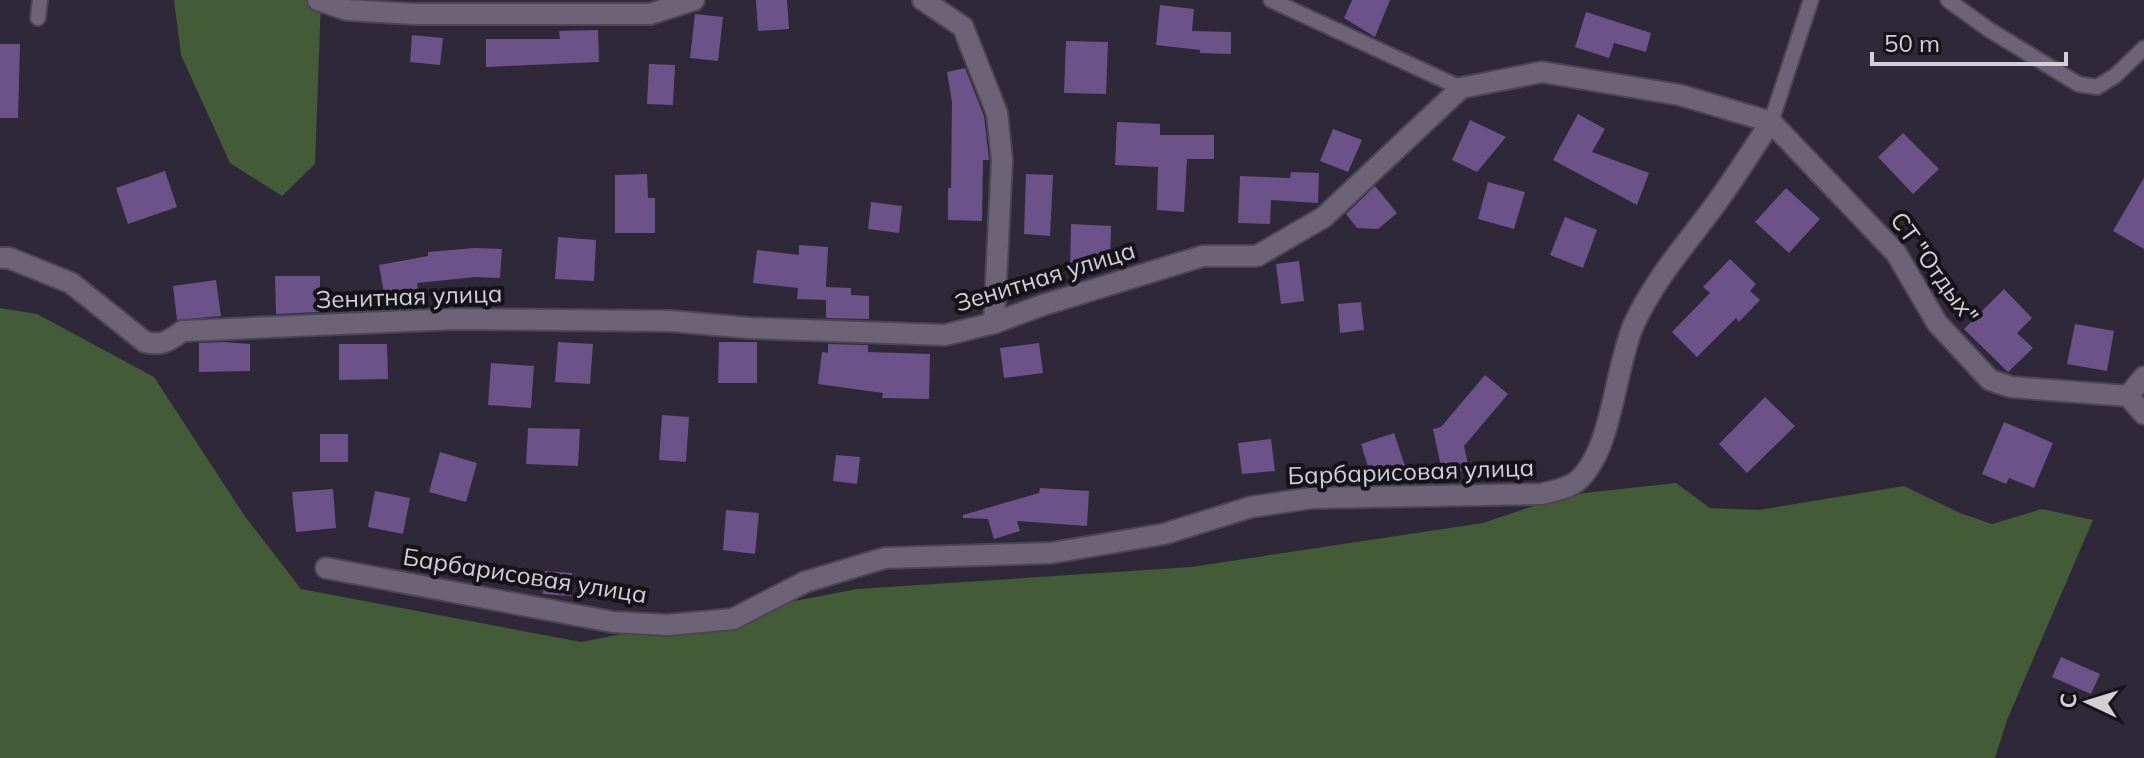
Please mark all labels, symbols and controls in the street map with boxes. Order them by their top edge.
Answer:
scale bar [1872,16,2066,66]
text: 50 m [1884,28,1940,58]
street label: СТ "Отдых" [1884,206,1985,329]
street label: Зенитная улица [951,234,1138,318]
street label: Зенитная улица [315,278,503,314]
street label: Барбарисовая улица [1287,452,1535,490]
street label: Барбарисовая улица [401,541,649,609]
north arrow [2048,662,2128,742]
text: С [2054,692,2083,709]

